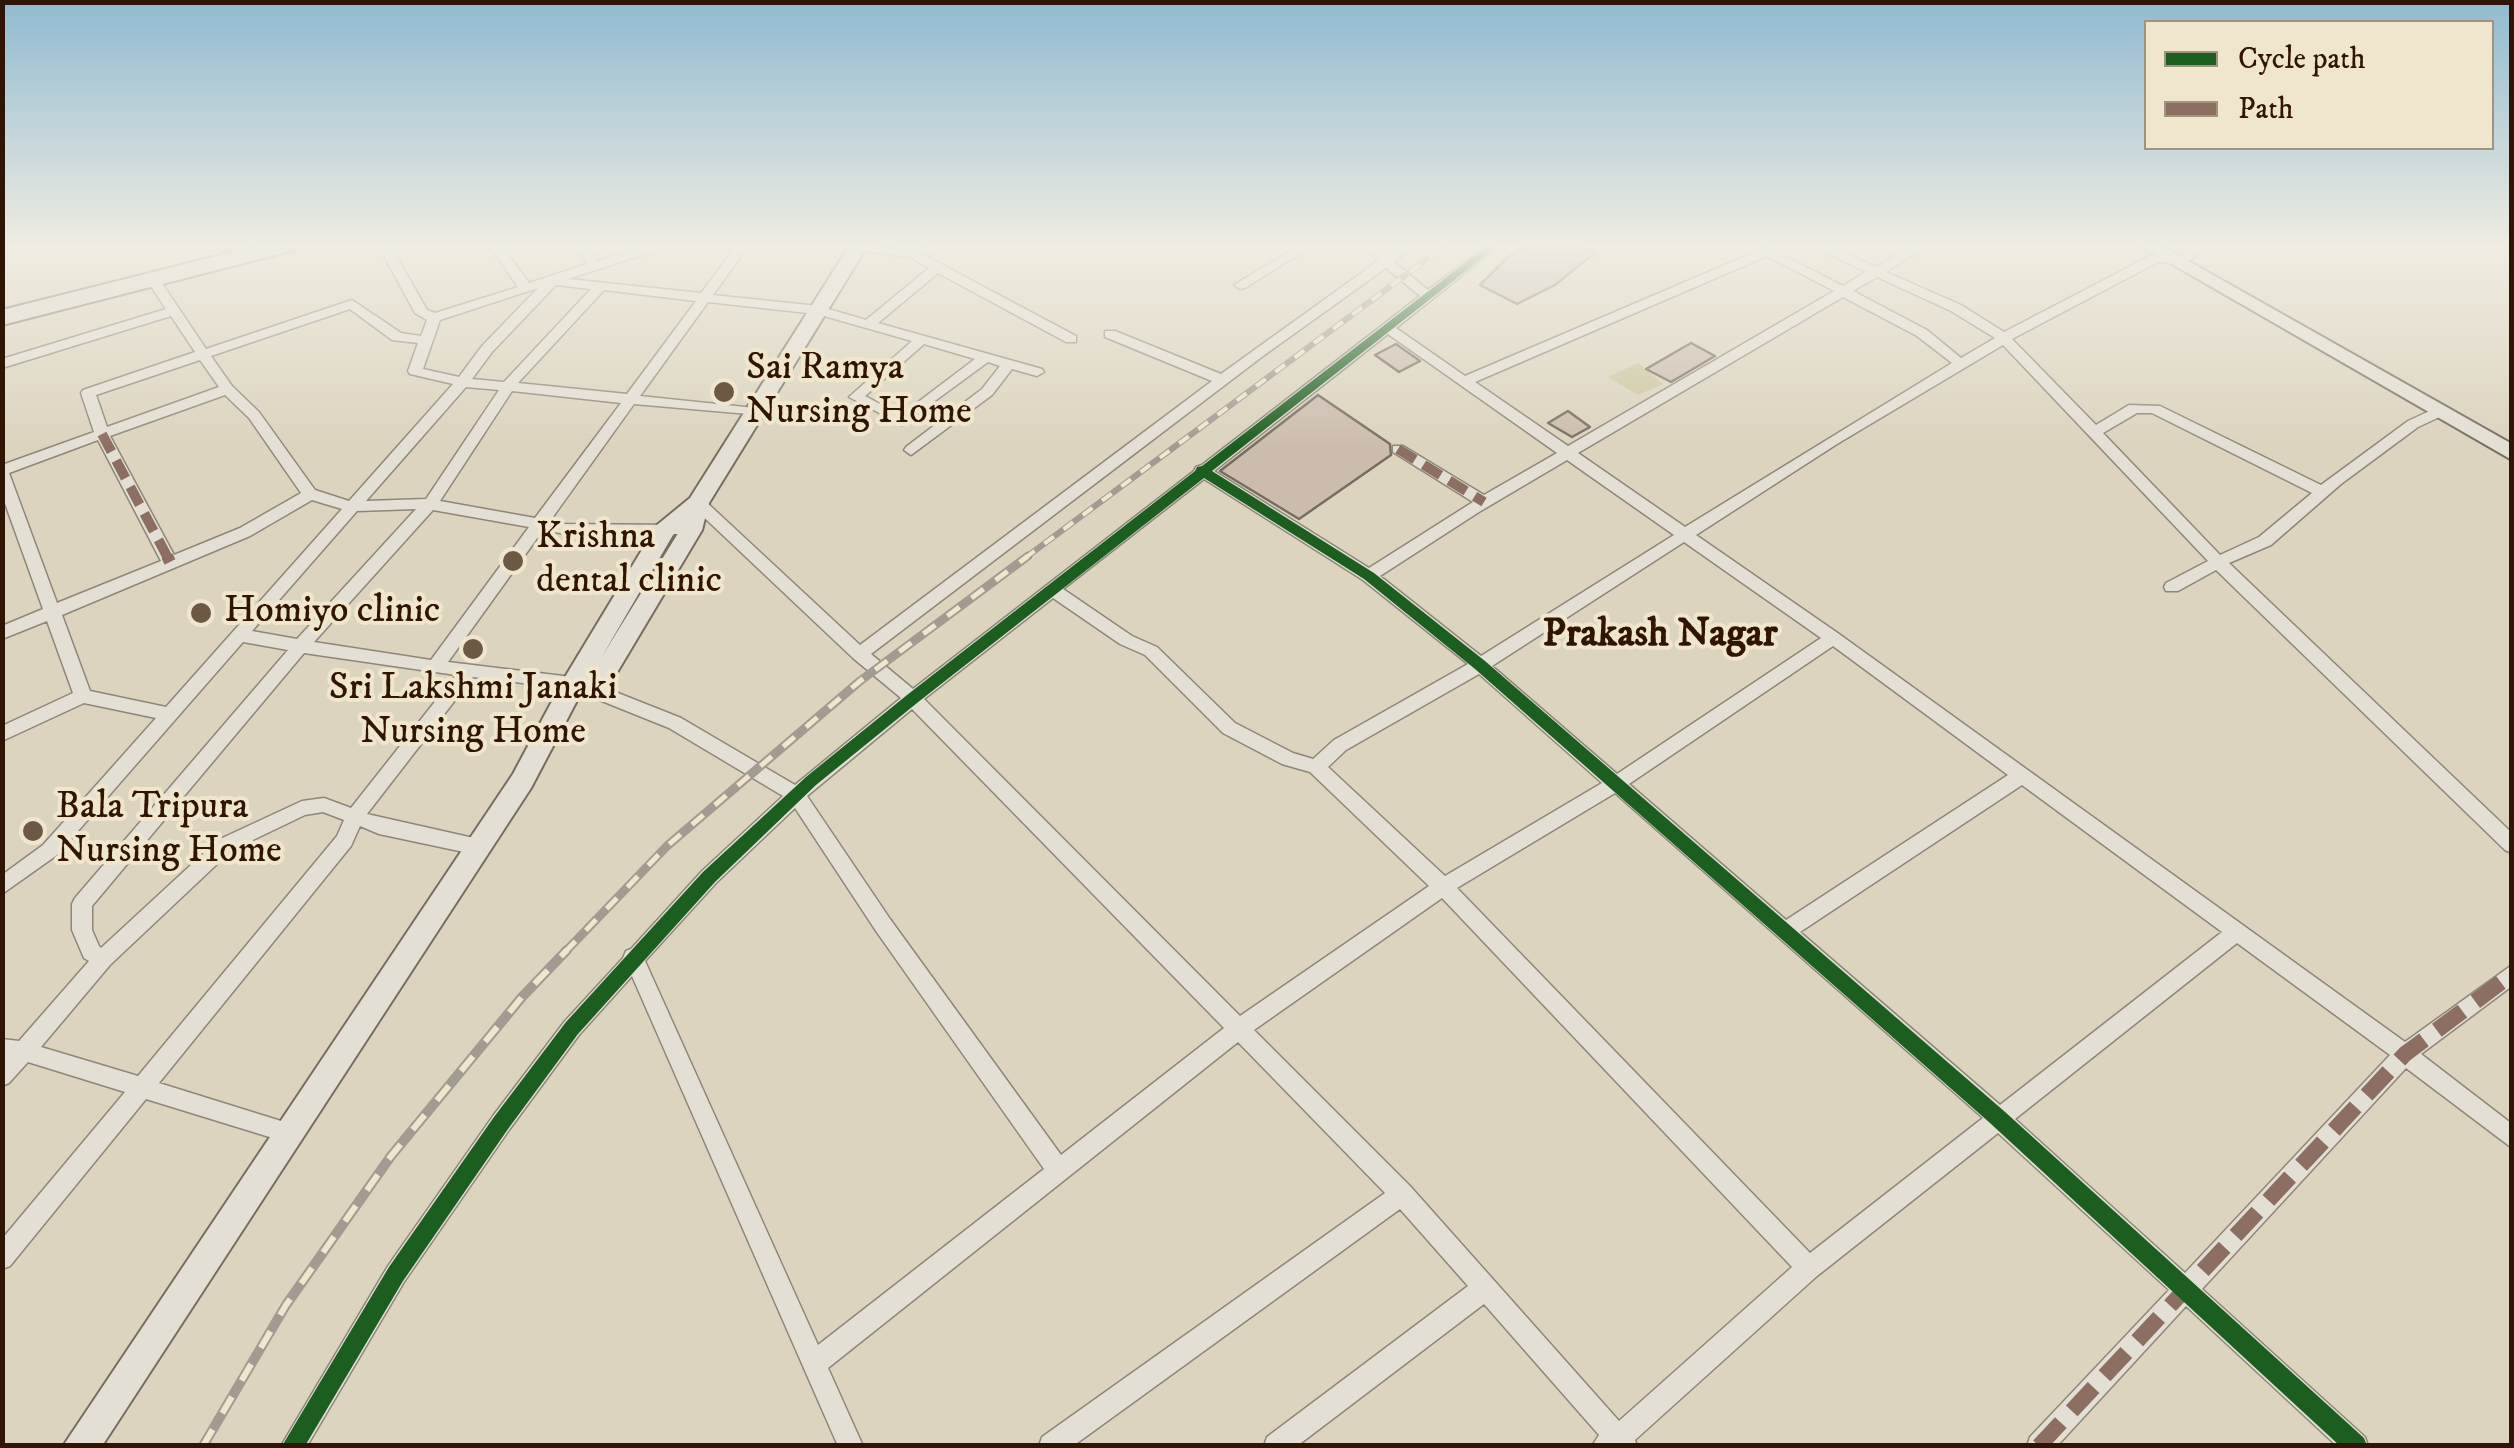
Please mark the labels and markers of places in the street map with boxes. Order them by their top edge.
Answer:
place label: Sai Ramya Nursing Home [746,347,972,436]
marker: Sai Ramya Nursing Home [711,379,737,405]
place label: Krishna dental clinic [536,516,722,606]
marker: Krishna dental clinic [500,548,526,574]
place label: Homiyo clinic [224,590,440,636]
marker: Homiyo clinic [188,600,214,626]
marker: Sri Lakshmi Janaki Nursing Home [460,636,486,662]
place label: Sri Lakshmi Janaki Nursing Home [329,667,617,756]
place label: Bala Tripura Nursing Home [56,786,282,876]
marker: Bala Tripura Nursing Home [20,818,46,844]

